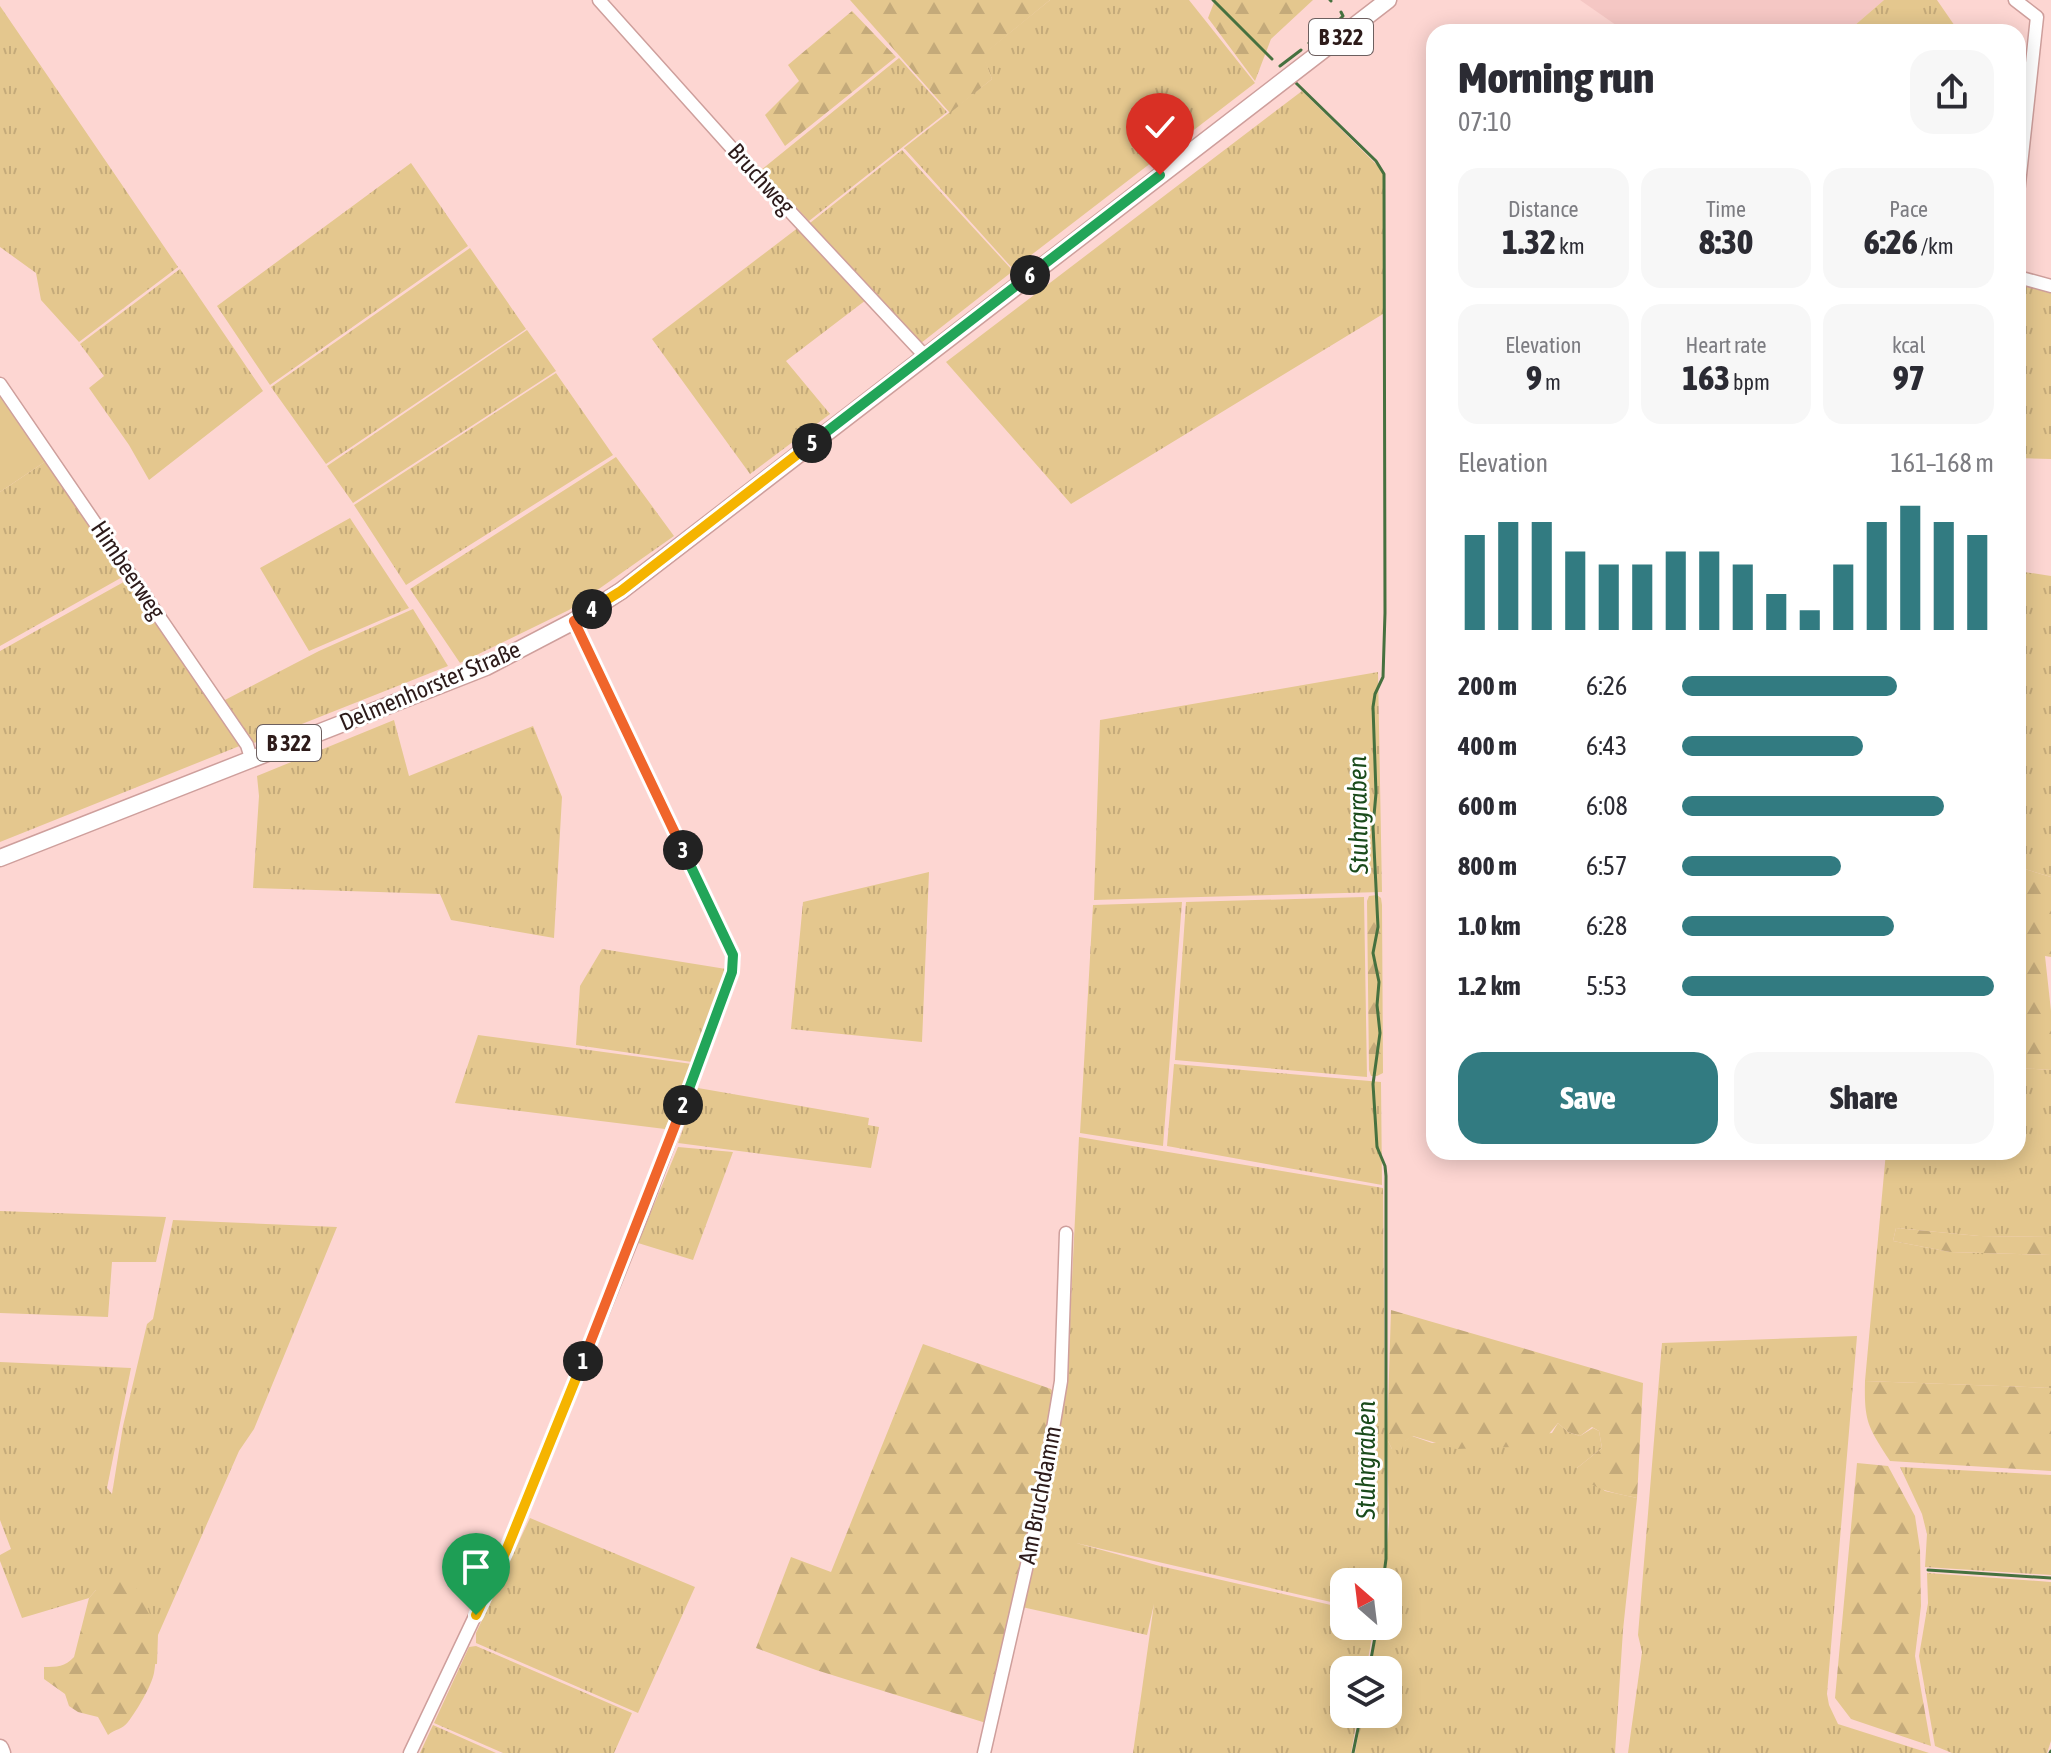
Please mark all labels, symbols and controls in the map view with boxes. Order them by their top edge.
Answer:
road number: B 322 [1309,19,1373,55]
button: share [1910,50,1994,134]
text: Morning run [1458,52,1654,102]
pin [1126,93,1194,175]
icon: check [1138,105,1182,149]
text: 07:10 [1458,107,1512,137]
street label: Bruchweg [723,138,801,220]
text: Distance [1508,196,1579,222]
text: Time [1706,196,1746,222]
text: Pace [1889,196,1928,222]
text: 1.32 [1502,222,1556,261]
text: 8:30 [1699,222,1753,261]
text: 6:26 [1864,222,1918,261]
text: km [1556,233,1585,259]
text: /km [1918,233,1954,259]
pin: 6 [1010,255,1050,295]
text: 6 [1025,262,1035,288]
text: Elevation [1505,332,1581,358]
text: Heart rate [1685,332,1767,358]
text: kcal [1892,332,1925,358]
text: 9 [1526,358,1542,397]
text: 163 [1682,358,1730,397]
text: 97 [1893,358,1925,397]
text: m [1542,369,1561,395]
text: bpm [1730,369,1770,395]
pin: 5 [792,423,832,463]
text: 5 [807,430,817,456]
text: Elevation [1458,448,1548,478]
text: 161–168 m [1891,448,1994,478]
street label: Himbeerweg [86,516,171,624]
pin: 4 [572,589,612,629]
text: 4 [587,596,597,622]
street label: Delmenhorster Straße [335,635,524,736]
text: 200 m [1458,671,1517,701]
text: 6:26 [1586,671,1627,701]
road number: B 322 [257,725,321,761]
text: 400 m [1458,731,1517,761]
text: 6:43 [1586,731,1627,761]
water label: Stuhrgraben [1342,755,1374,875]
text: 600 m [1458,791,1517,821]
text: 6:08 [1586,791,1628,821]
pin: 3 [663,830,703,870]
text: 3 [678,837,688,863]
text: 800 m [1458,851,1517,881]
text: 6:57 [1586,851,1627,881]
text: 1.0 km [1458,911,1521,941]
text: 6:28 [1586,911,1627,941]
text: 1.2 km [1458,971,1521,1001]
text: 5:53 [1586,971,1627,1001]
button: Save [1458,1052,1718,1144]
button: Share [1734,1052,1994,1144]
pin: 2 [663,1085,703,1125]
text: 2 [678,1092,688,1118]
pin: 1 [563,1341,603,1381]
text: 1 [578,1348,588,1374]
water label: Stuhrgraben [1351,1400,1381,1520]
street label: Am Bruchdamm [1013,1424,1066,1566]
pin [442,1533,510,1615]
icon: arrive [454,1545,498,1589]
north arrow [1330,1568,1402,1640]
map controls [1330,1568,1402,1728]
button: layers [1330,1656,1402,1728]

